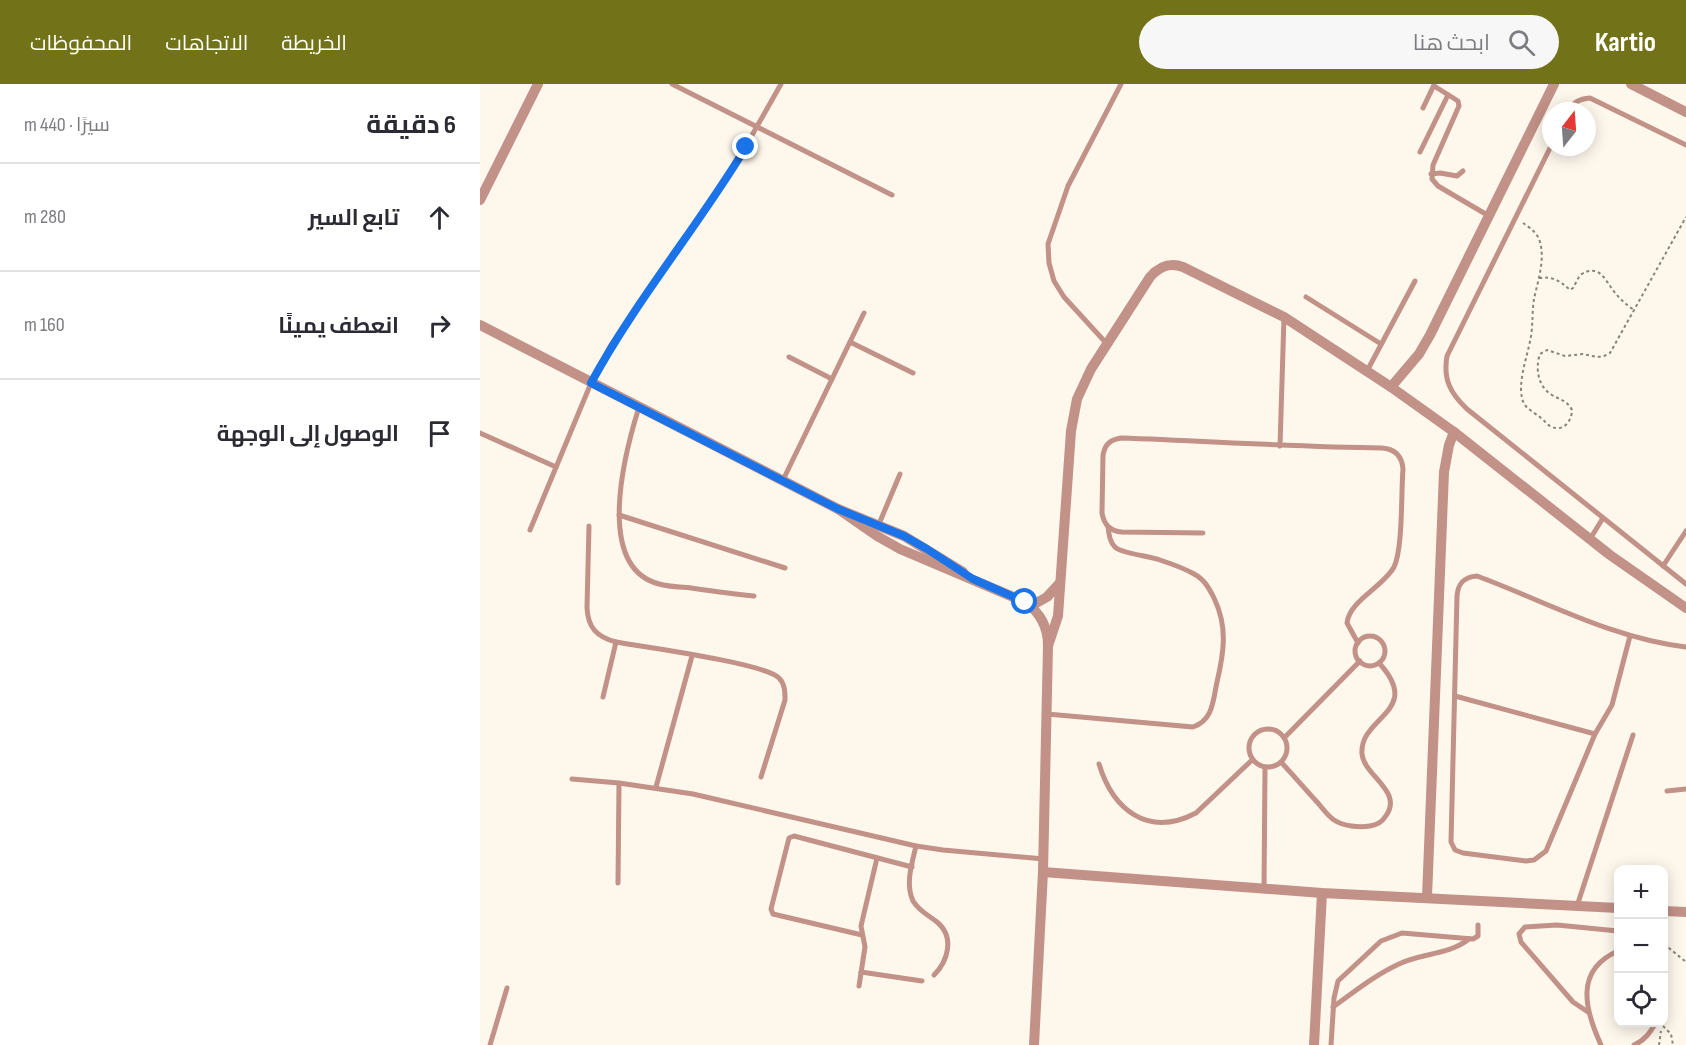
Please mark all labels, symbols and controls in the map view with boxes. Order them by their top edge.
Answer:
search box [1139,15,1559,69]
icon: search [1505,26,1538,59]
text: Kartio [1595,26,1656,59]
text: ابحث هنا [1413,30,1490,57]
text: المحفوظات [30,31,132,56]
text: الاتجاهات [165,31,248,56]
text: الخريطة [281,31,347,56]
north arrow [1542,102,1596,156]
text: 6 دقيقة [366,110,456,141]
text: سيرًا · 440 m [24,113,110,137]
route end [732,133,758,159]
icon: ahead [423,201,456,234]
text: 280 m [24,205,66,229]
text: تابع السير [308,205,399,232]
icon: right [423,309,456,342]
text: 160 m [24,313,65,337]
text: انعطف يمينًا [278,313,399,340]
icon: arrive [423,417,456,450]
text: الوصول إلى الوجهة [217,421,399,448]
route start [1011,588,1037,614]
map controls [1614,865,1668,1027]
button: + [1614,865,1668,919]
button: − [1614,919,1668,973]
button: locate [1614,973,1668,1027]

